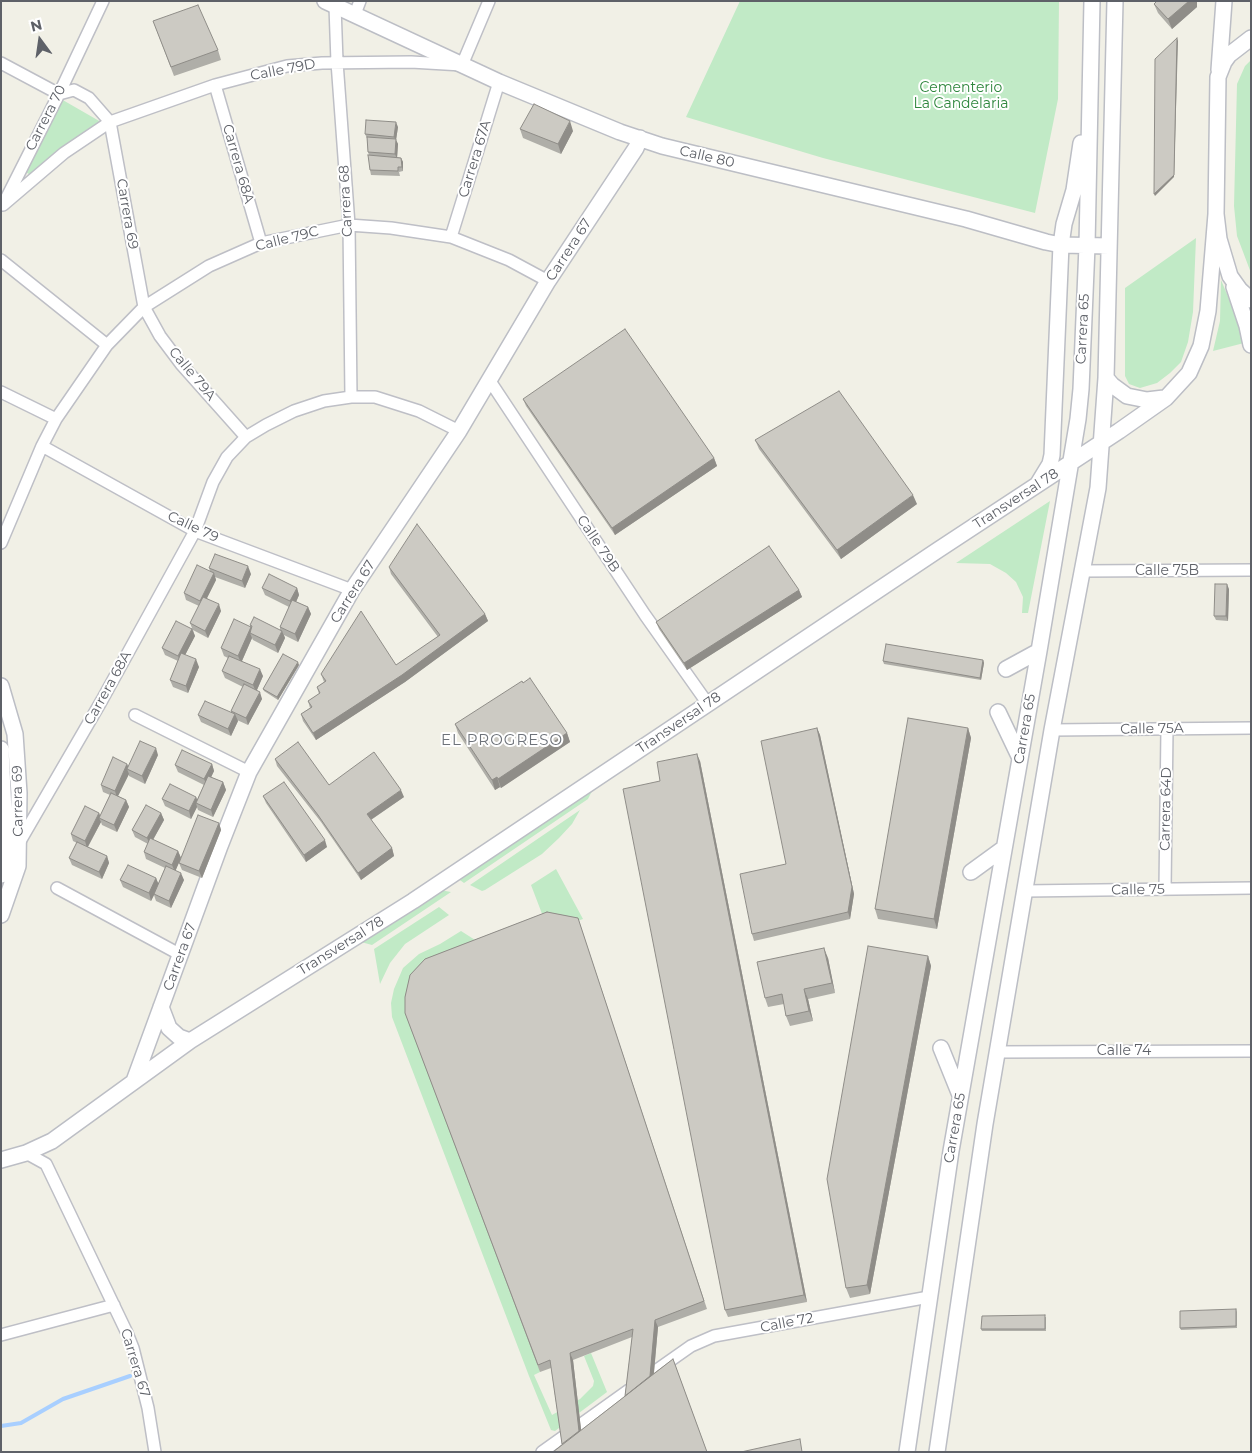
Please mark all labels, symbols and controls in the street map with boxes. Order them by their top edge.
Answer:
north arrow [15,15,65,65]
text: N [29,15,44,36]
street label: Calle 79D [249,55,317,85]
park label: Cementerio La Candelaria [913,80,1009,112]
street label: Carrera 70 [22,82,70,154]
street label: Carrera 67A [455,118,495,200]
street label: Carrera 68A [219,122,257,206]
street label: Calle 80 [678,143,736,171]
street label: Carrera 68 [336,165,356,237]
street label: Carrera 69 [113,177,141,251]
street label: Carrera 67 [543,216,595,284]
street label: Calle 79C [254,223,320,255]
street label: Carrera 65 [1073,293,1093,365]
street label: Calle 79A [165,344,219,404]
street label: Transversal 78 [970,465,1062,533]
street label: Calle 79 [165,508,221,546]
street label: Calle 79B [573,512,623,576]
street label: Carrera 67 [327,557,379,627]
street label: Calle 75B [1135,563,1199,579]
street label: Carrera 68A [81,648,135,728]
street label: Transversal 78 [634,689,724,757]
street label: Carrera 65 [1011,693,1039,765]
street label: Calle 75A [1120,720,1184,738]
district label: EL PROGRESO [440,732,564,750]
street label: Carrera 69 [9,765,27,837]
street label: Carrera 64D [1157,767,1175,851]
street label: Calle 75 [1111,881,1165,899]
street label: Transversal 78 [295,913,387,979]
street label: Carrera 67 [160,921,200,993]
street label: Calle 74 [1097,1043,1151,1059]
street label: Carrera 65 [941,1092,969,1164]
street label: Calle 72 [759,1310,815,1336]
street label: Carrera 67 [117,1327,153,1399]

